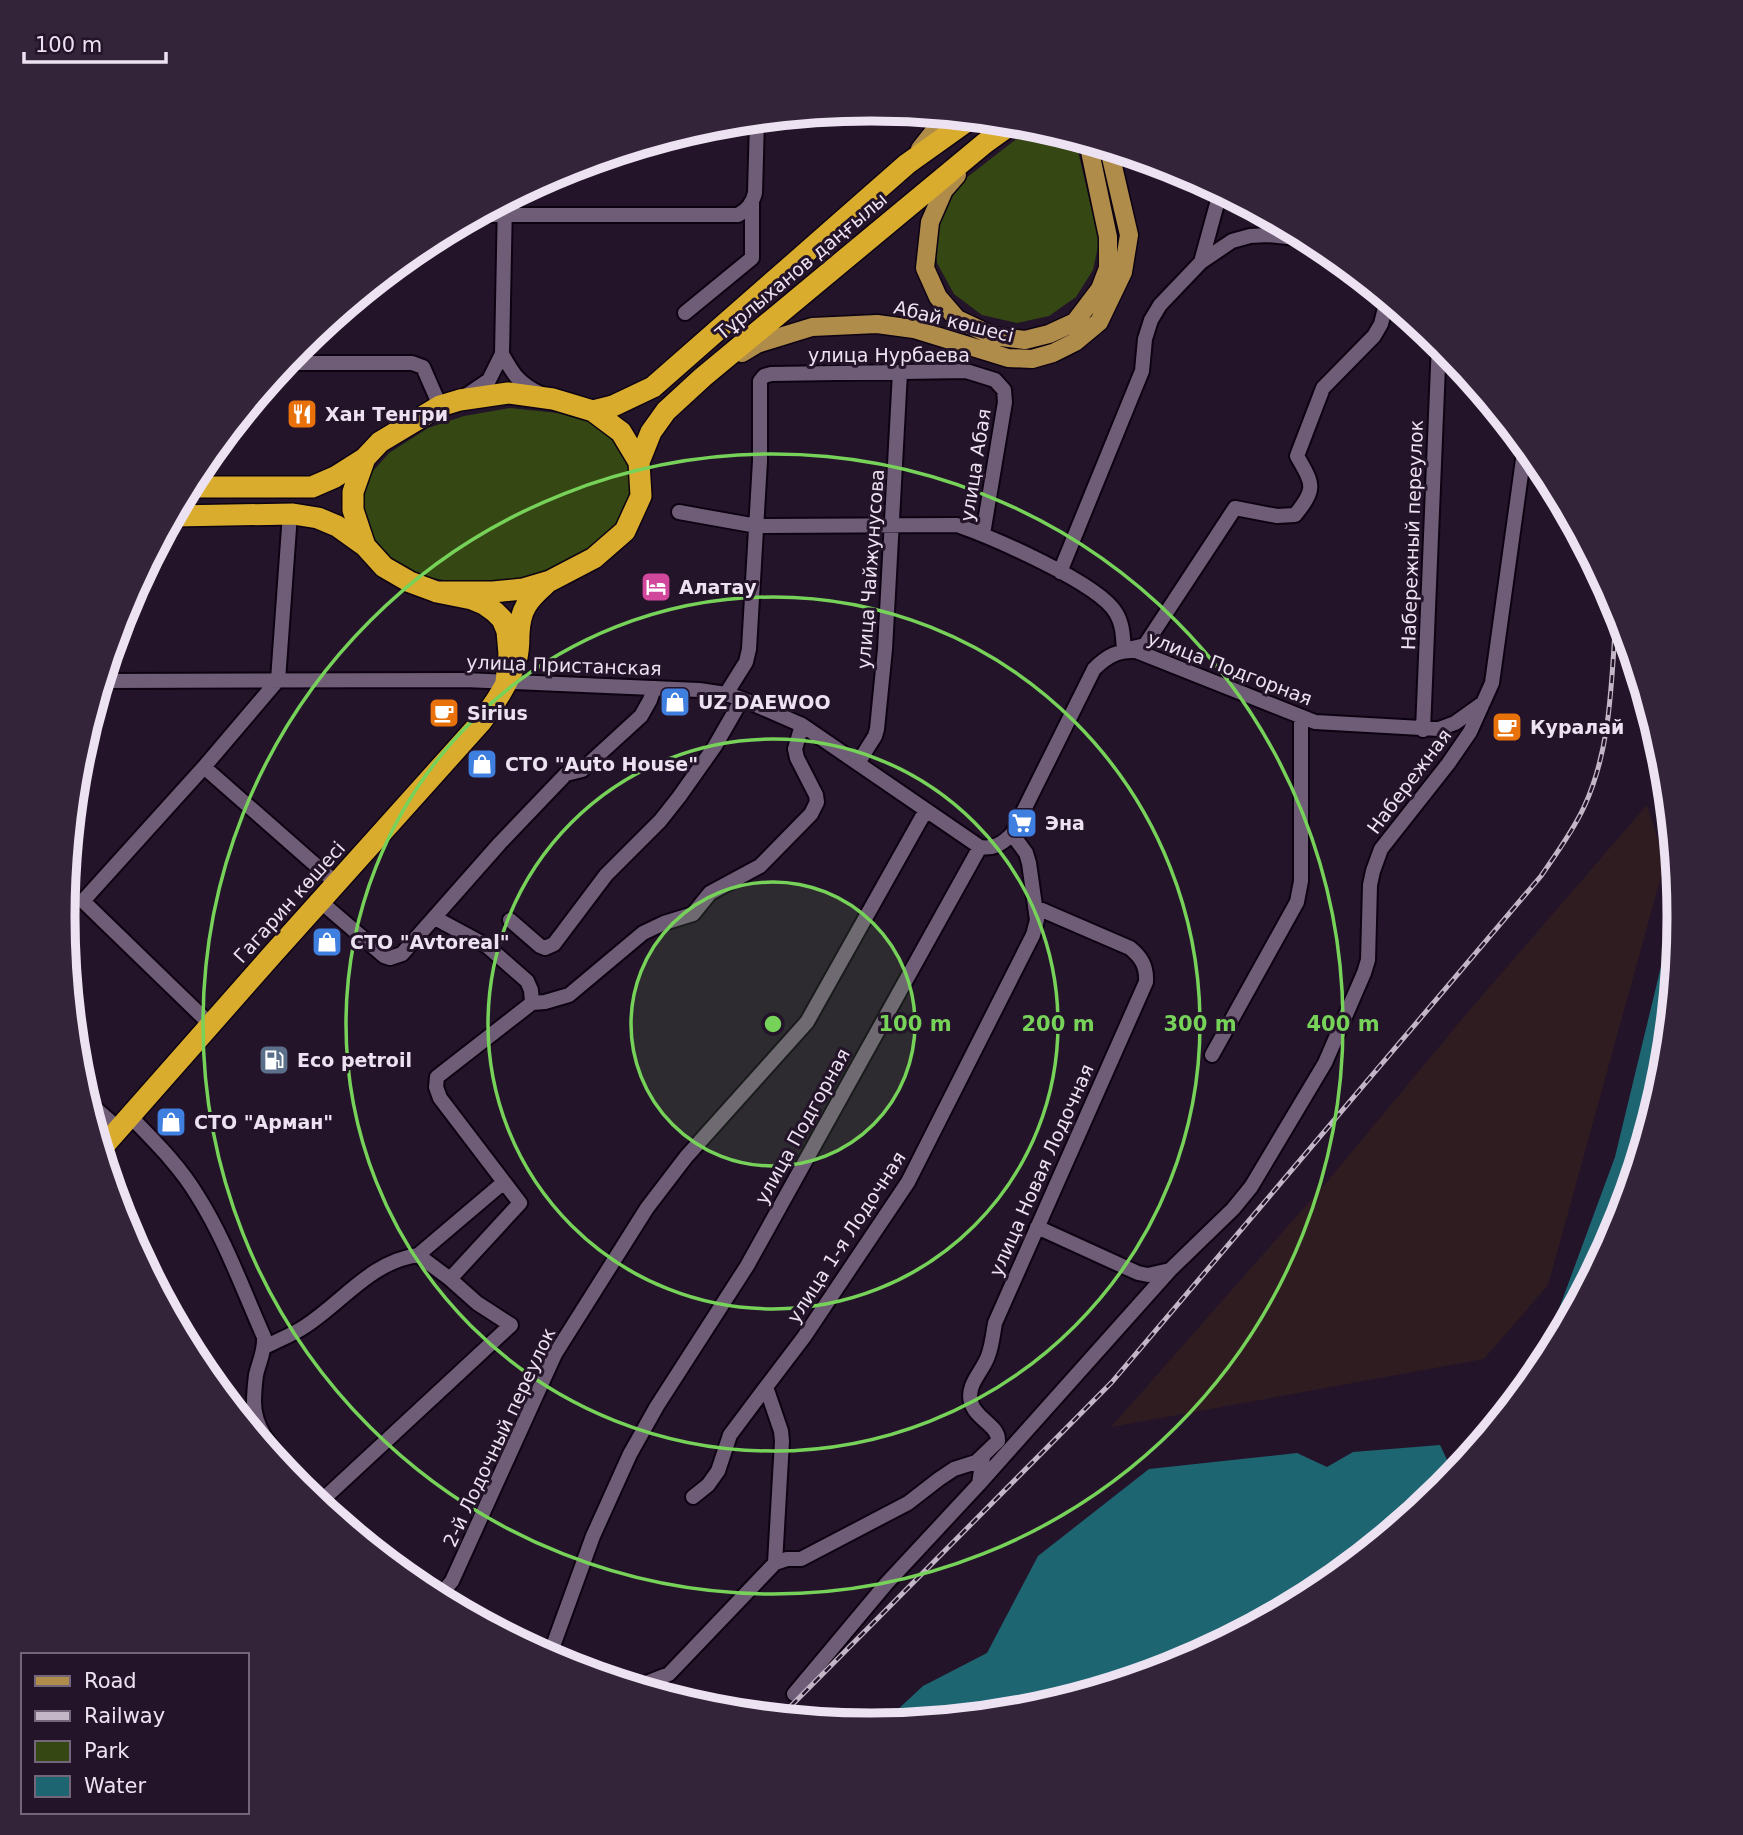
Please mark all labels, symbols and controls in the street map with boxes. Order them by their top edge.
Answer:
scale bar [24,21,166,65]
text: 100 m [35,33,102,57]
street label: Тұрлыханов даңғылы [710,188,891,345]
street label: Абай көшесі [892,295,1016,347]
street label: улица Нурбаева [808,344,970,366]
restaurant icon: Хан Тенгри [285,397,319,431]
place label: Хан Тенгри [325,403,448,425]
street label: улица Абая [955,407,995,523]
street label: Набережный переулок [1397,419,1427,651]
street label: улица Чайжунусова [852,468,888,670]
hotel icon: Алатау [639,570,673,604]
place label: Алатау [679,576,757,598]
street label: улица Подгорная [1145,626,1315,710]
street label: улица Пристанская [466,651,662,679]
shop icon: UZ DAEWOO [658,685,692,719]
place label: UZ DAEWOO [698,691,831,713]
cafe icon: Sirius [427,696,461,730]
place label: Sirius [467,702,528,724]
cafe icon: Куралай [1490,710,1524,744]
place label: Куралай [1530,716,1624,738]
street label: Набережная [1362,724,1456,838]
shop icon: СТО "Auto House" [465,747,499,781]
place label: СТО "Auto House" [505,753,698,775]
supermarket icon: Эна [1005,806,1039,840]
place label: Эна [1045,812,1085,834]
street label: Гагарин көшесі [229,837,349,967]
shop icon: СТО "Avtoreal" [310,925,344,959]
place label: СТО "Avtoreal" [350,931,510,953]
centre of rings [761,1012,785,1036]
text: 100 m [878,1012,952,1036]
text: 200 m [1021,1012,1095,1036]
text: 300 m [1163,1012,1237,1036]
text: 400 m [1306,1012,1380,1036]
fuel station icon: Eco petroil [257,1043,291,1077]
street label: улица Подгорная [750,1044,854,1208]
place label: Eco petroil [297,1049,412,1071]
street label: улица Новая Лодочная [984,1060,1098,1280]
shop icon: СТО "Арман" [154,1105,188,1139]
place label: СТО "Арман" [194,1111,333,1133]
street label: улица 1-я Лодочная [782,1147,910,1327]
street label: 2-й Лодочный переулок [438,1324,560,1550]
legend [21,1653,248,1814]
text: Road [84,1669,137,1693]
text: Railway [84,1704,165,1728]
text: Park [84,1739,130,1763]
text: Water [84,1774,146,1798]

